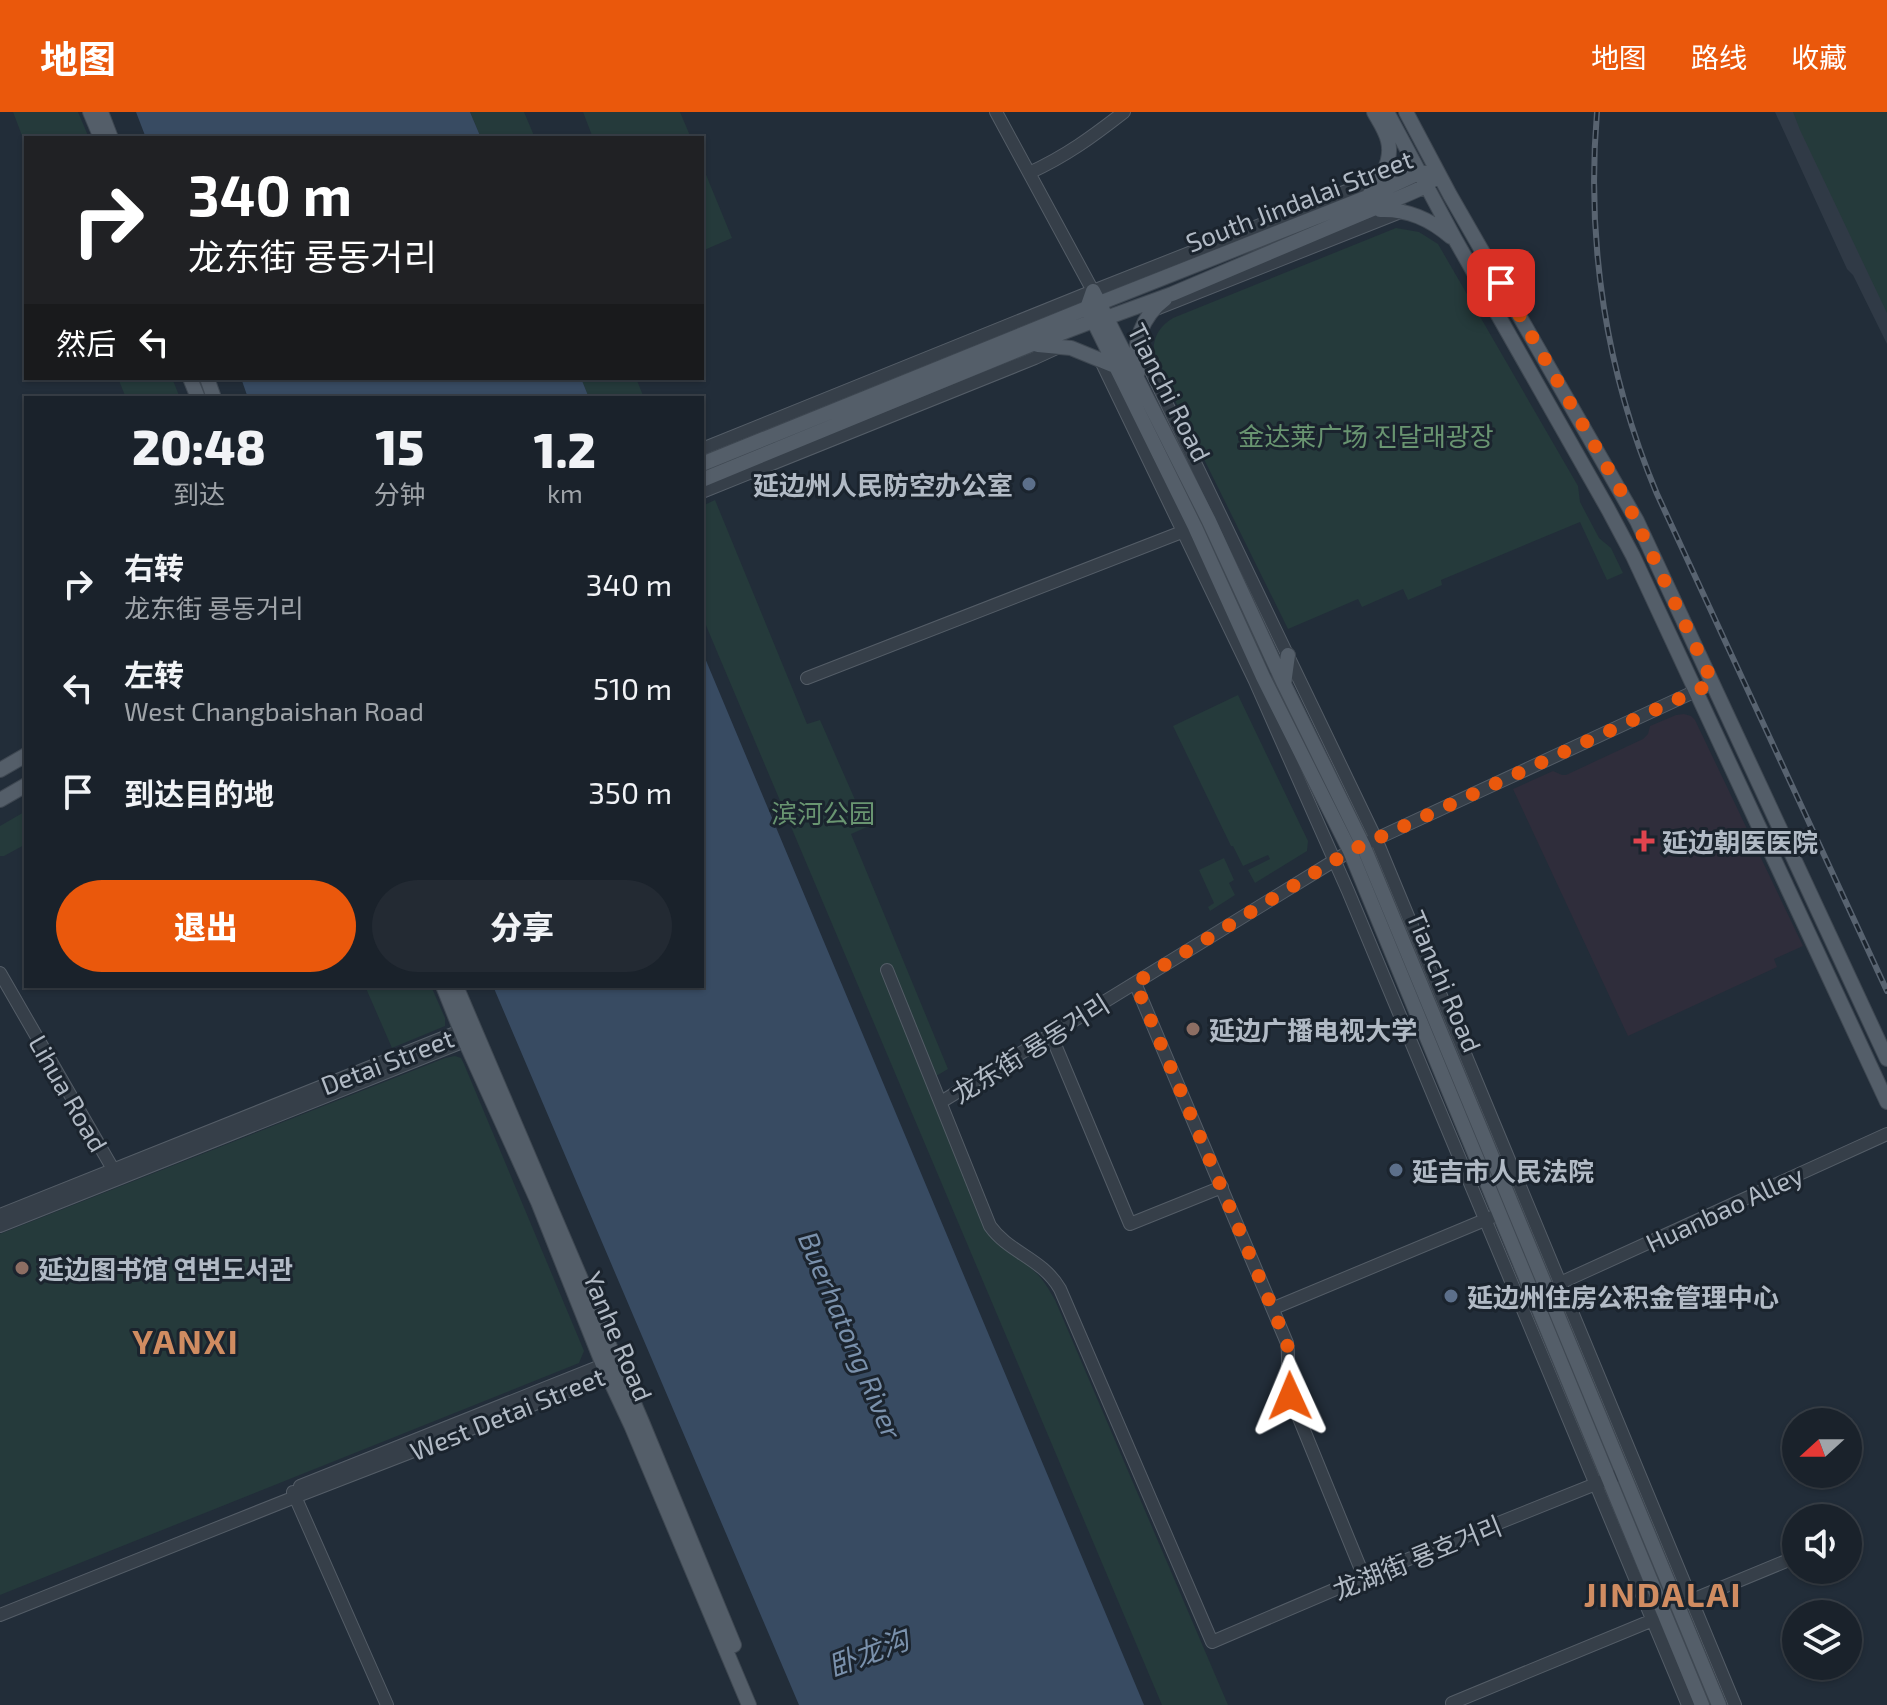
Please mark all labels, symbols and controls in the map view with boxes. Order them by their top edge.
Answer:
text: 地图 [40,35,116,81]
text: 地图 [1591,40,1647,74]
text: 路线 [1691,40,1747,74]
text: 收藏 [1791,40,1847,74]
street label: South Jindalai Street [1181,142,1417,258]
text: 340 m [188,160,352,227]
icon: right [56,168,160,272]
text: 龙东街 룡동거리 [188,234,437,277]
pin [1467,249,1535,317]
icon: arrive [1479,261,1523,305]
street label: Tianchi Road [1122,318,1218,466]
icon: left [132,320,176,364]
text: 然后 [56,325,116,361]
text: 20:48 [132,417,266,475]
text: 15 [376,417,424,475]
text: 1.2 [534,420,596,478]
park label: 金达莱广场 진달래광장 [1238,420,1494,451]
place label: 延边州人民防空办公室 [753,469,1013,500]
marker: 延边州人民防空办公室 [1020,475,1038,493]
text: km [547,477,583,508]
text: 到达 [173,478,225,509]
text: 分钟 [374,478,426,509]
text: 右转 [124,549,184,585]
icon: right [56,562,100,606]
text: 340 m [586,566,672,602]
text: 龙东街 룡동거리 [124,592,303,623]
text: 左转 [124,656,184,692]
icon: left [56,666,100,710]
text: 510 m [593,670,672,706]
text: West Changbaishan Road [124,695,424,726]
icon: arrive [56,770,100,814]
text: 350 m [588,774,672,810]
text: 到达目的地 [124,775,274,811]
park label: 滨河公园 [771,797,875,828]
place label: 延边朝医医院 [1662,826,1818,857]
marker: 延边朝医医院 [1633,830,1655,852]
button: 退出 [56,880,356,972]
button: 分享 [372,880,672,972]
street label: Tianchi Road [1401,905,1489,1057]
street label: 龙东街 룡동거리 [946,987,1114,1109]
place label: 延边广播电视大学 [1209,1014,1417,1045]
marker: 延边广播电视大学 [1184,1020,1202,1038]
street label: Detai Street [316,1021,458,1101]
street label: Lihua Road [23,1029,115,1157]
place label: 延吉市人民法院 [1412,1155,1594,1186]
street label: Huanbao Alley [1640,1158,1808,1258]
marker: 延吉市人民法院 [1387,1161,1405,1179]
water label: Buerhatong River [792,1226,910,1444]
place label: 延边图书馆 연변도서관 [38,1253,293,1284]
marker: 延边图书馆 연변도서관 [13,1259,31,1277]
street label: Yanhe Road [578,1267,660,1405]
place label: 延边州住房公积金管理中心 [1467,1281,1779,1312]
marker: 延边州住房公积金管理中心 [1442,1287,1460,1305]
district label: YANXI [132,1320,240,1361]
position arrow [1248,1354,1332,1438]
street label: West Detai Street [405,1360,609,1466]
north arrow [1782,1408,1862,1488]
map controls [1782,1408,1862,1680]
button: sound [1782,1504,1862,1584]
street label: 龙湖街 룡호거리 [1328,1509,1506,1605]
district label: JINDALAI [1584,1573,1742,1614]
button: layers [1782,1600,1862,1680]
water label: 卧龙沟 [823,1620,916,1683]

